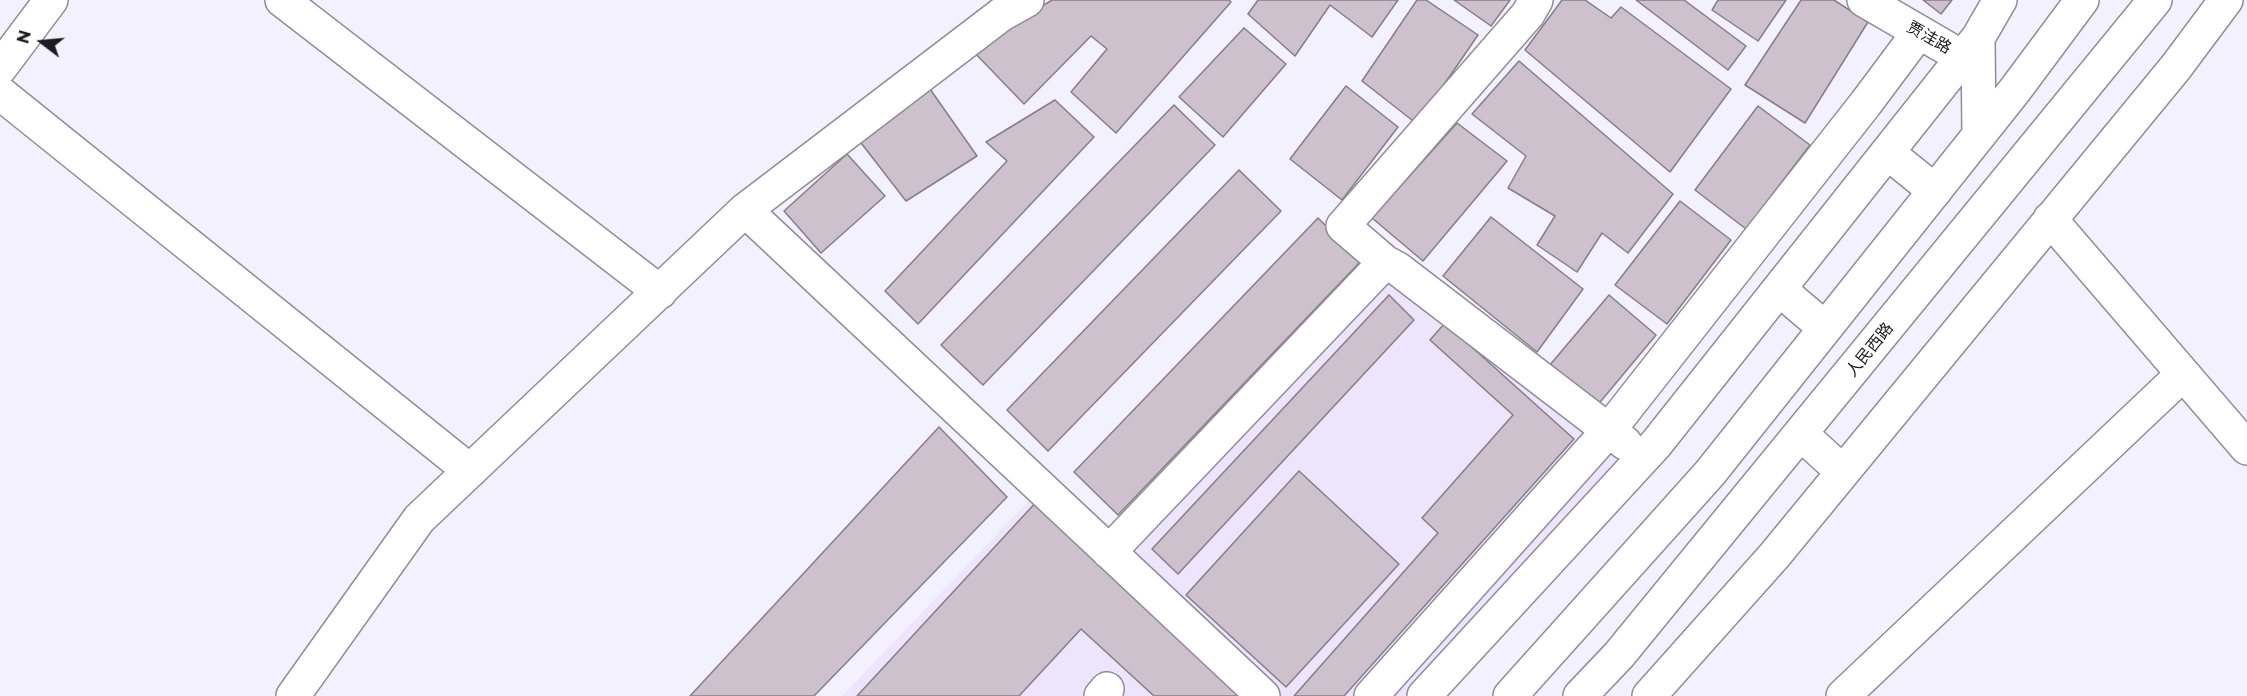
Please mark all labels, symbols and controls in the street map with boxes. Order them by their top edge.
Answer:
north arrow [12,12,72,72]
street label: 贾洼路 [1903,18,1955,58]
text: N [13,28,35,46]
street label: 人民西路 [1842,319,1898,381]

